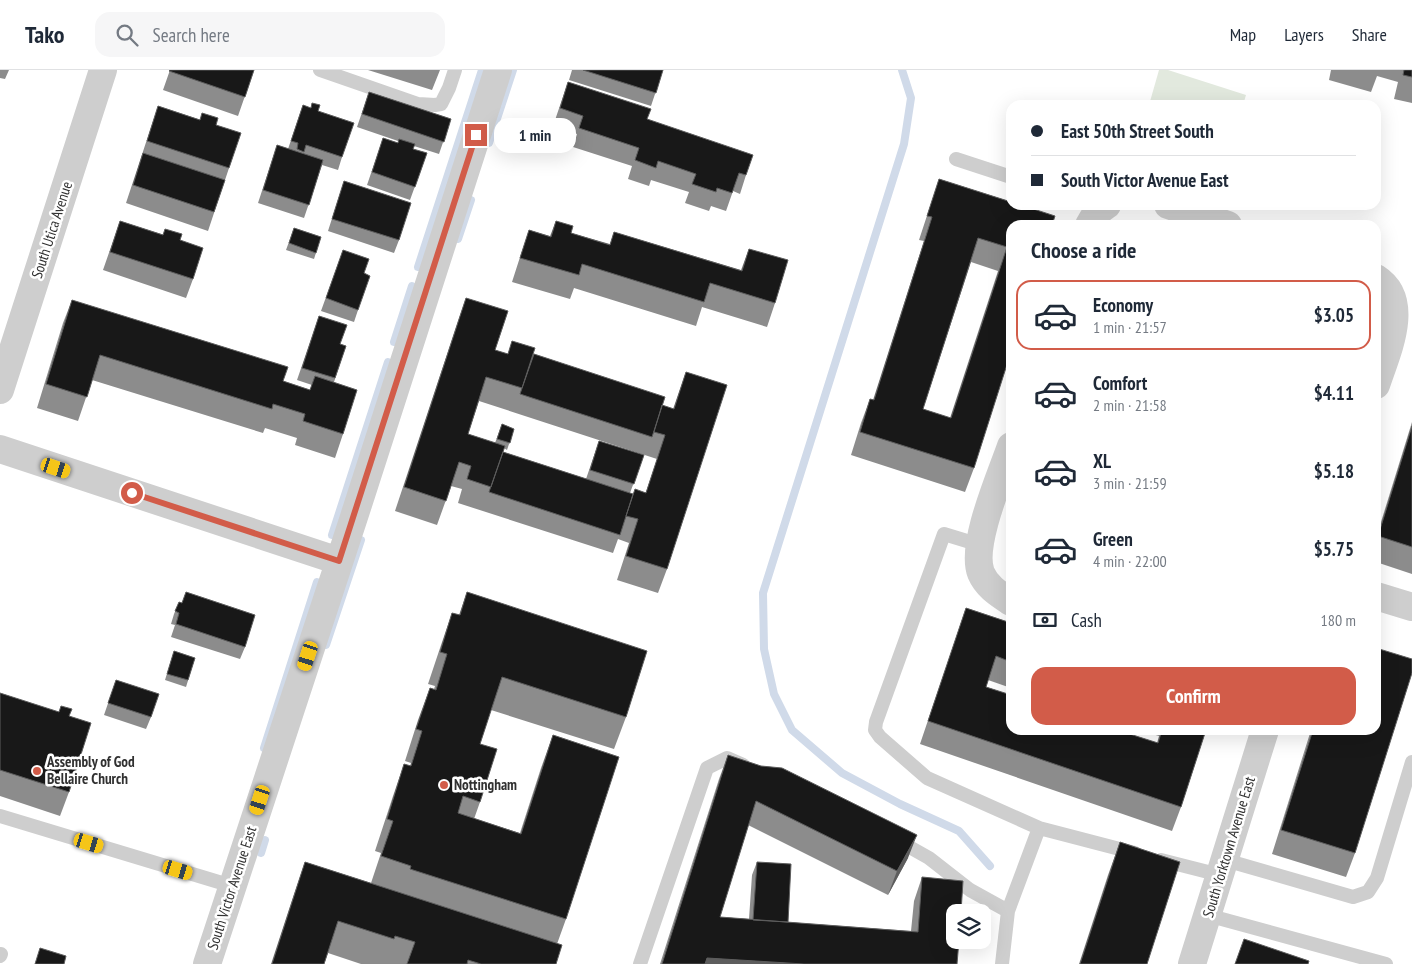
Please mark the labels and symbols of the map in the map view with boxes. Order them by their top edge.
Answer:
callout: 1 min [494,118,576,152]
route end [465,124,487,146]
street label: South Utica Avenue [27,179,76,281]
car [39,456,72,480]
route start [121,482,143,504]
car [296,639,319,673]
place label: Assembly of God Bellaire Church [46,752,135,788]
marker: Assembly of God Bellaire Church [31,765,43,777]
street label: South Yorktown Avenue East [1198,774,1259,920]
place label: Nottingham [454,775,517,794]
marker: Nottingham [438,779,450,791]
car [248,783,271,817]
street label: South Victor Avenue East [203,824,260,952]
car [72,831,105,855]
car [161,858,194,882]

